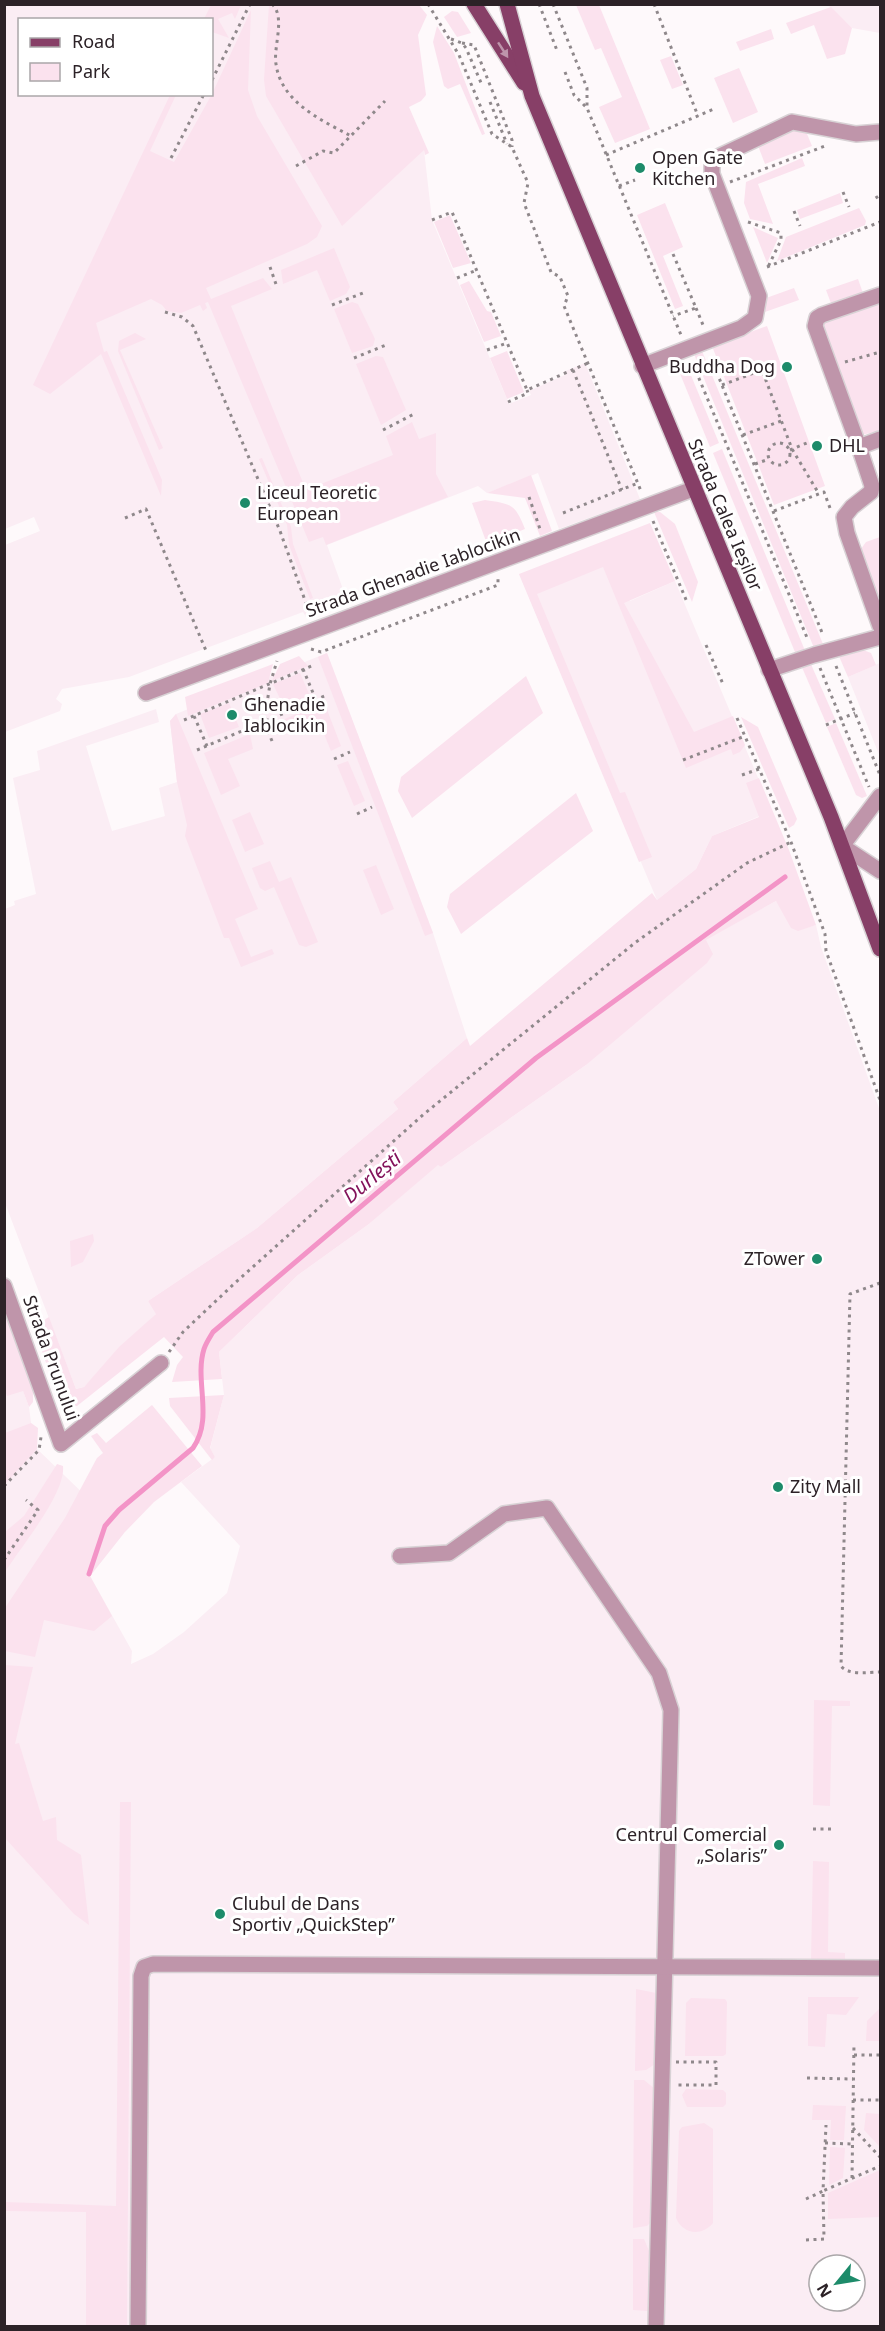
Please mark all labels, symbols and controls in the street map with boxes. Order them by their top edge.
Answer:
legend [18,18,213,96]
text: Road [72,29,115,53]
one-way arrow [497,42,508,58]
text: Park [72,59,110,83]
place label: Open Gate Kitchen [652,145,743,190]
marker: Open Gate Kitchen [633,161,647,175]
place label: Buddha Dog [669,354,775,378]
marker: Buddha Dog [780,360,794,374]
place label: DHL [829,433,865,457]
street label: Strada Calea Ieșilor [683,435,769,595]
marker: DHL [810,439,824,453]
place label: Liceul Teoretic European [257,480,377,525]
marker: Liceul Teoretic European [238,496,252,510]
street label: Strada Ghenadie Iablocikin [302,522,523,622]
place label: Ghenadie Iablocikin [244,692,325,737]
marker: Ghenadie Iablocikin [225,708,239,722]
water label: Durlești [337,1144,407,1209]
place label: ZTower [744,1246,806,1270]
marker: ZTower [810,1252,824,1266]
street label: Strada Prunului [18,1292,86,1424]
place label: Zity Mall [790,1474,861,1498]
marker: Zity Mall [771,1480,785,1494]
place label: Centrul Comercial „Solaris” [616,1822,768,1867]
marker: Centrul Comercial „Solaris” [772,1838,786,1852]
place label: Clubul de Dans Sportiv „QuickStep” [232,1891,395,1936]
marker: Clubul de Dans Sportiv „QuickStep” [213,1907,227,1921]
north arrow [807,2253,867,2313]
text: N [811,2279,837,2302]

